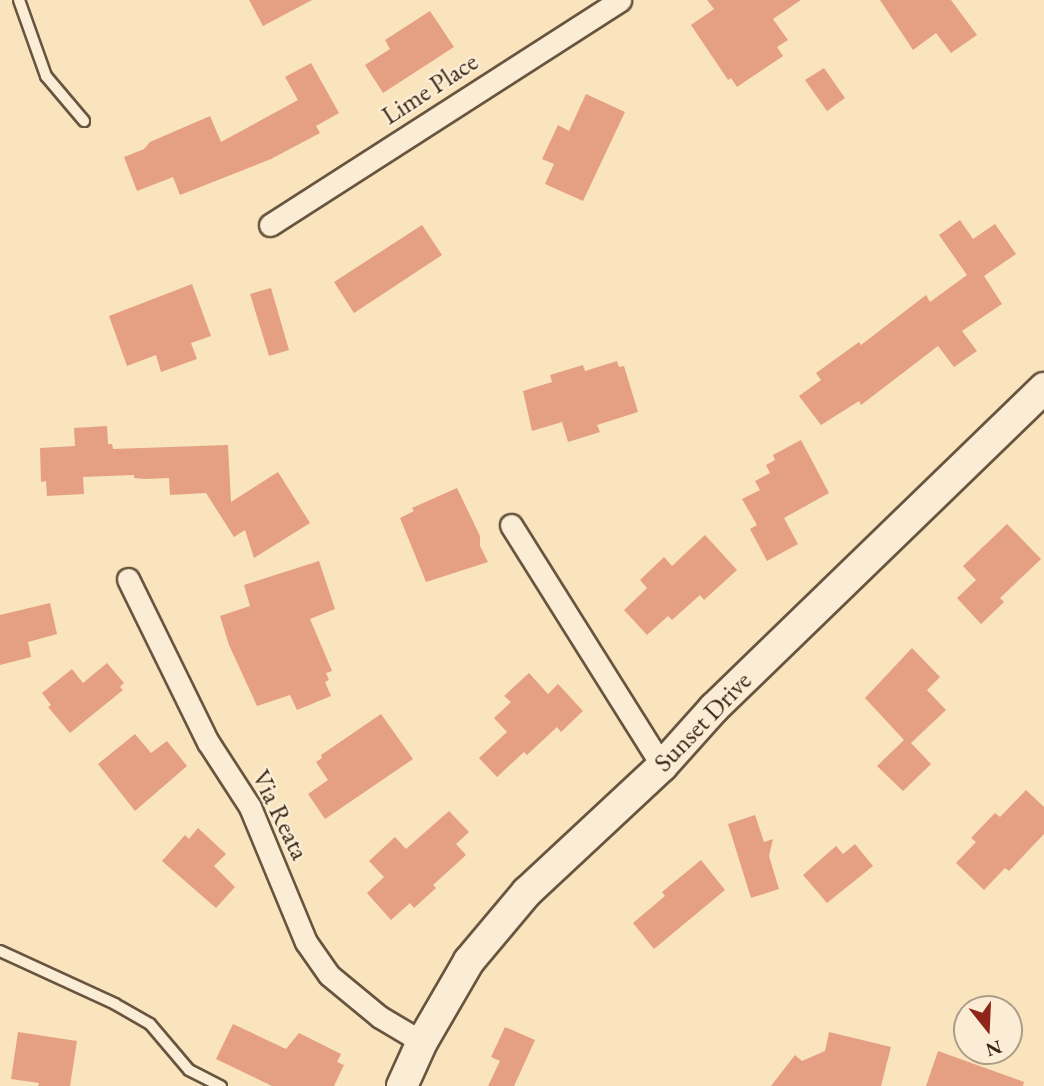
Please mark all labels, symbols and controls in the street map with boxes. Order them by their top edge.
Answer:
street label: Lime Place [376,46,484,132]
street label: Sunset Drive [648,666,758,778]
street label: Via Reata [245,765,315,865]
north arrow [953,995,1023,1065]
text: N [983,1034,1005,1063]

